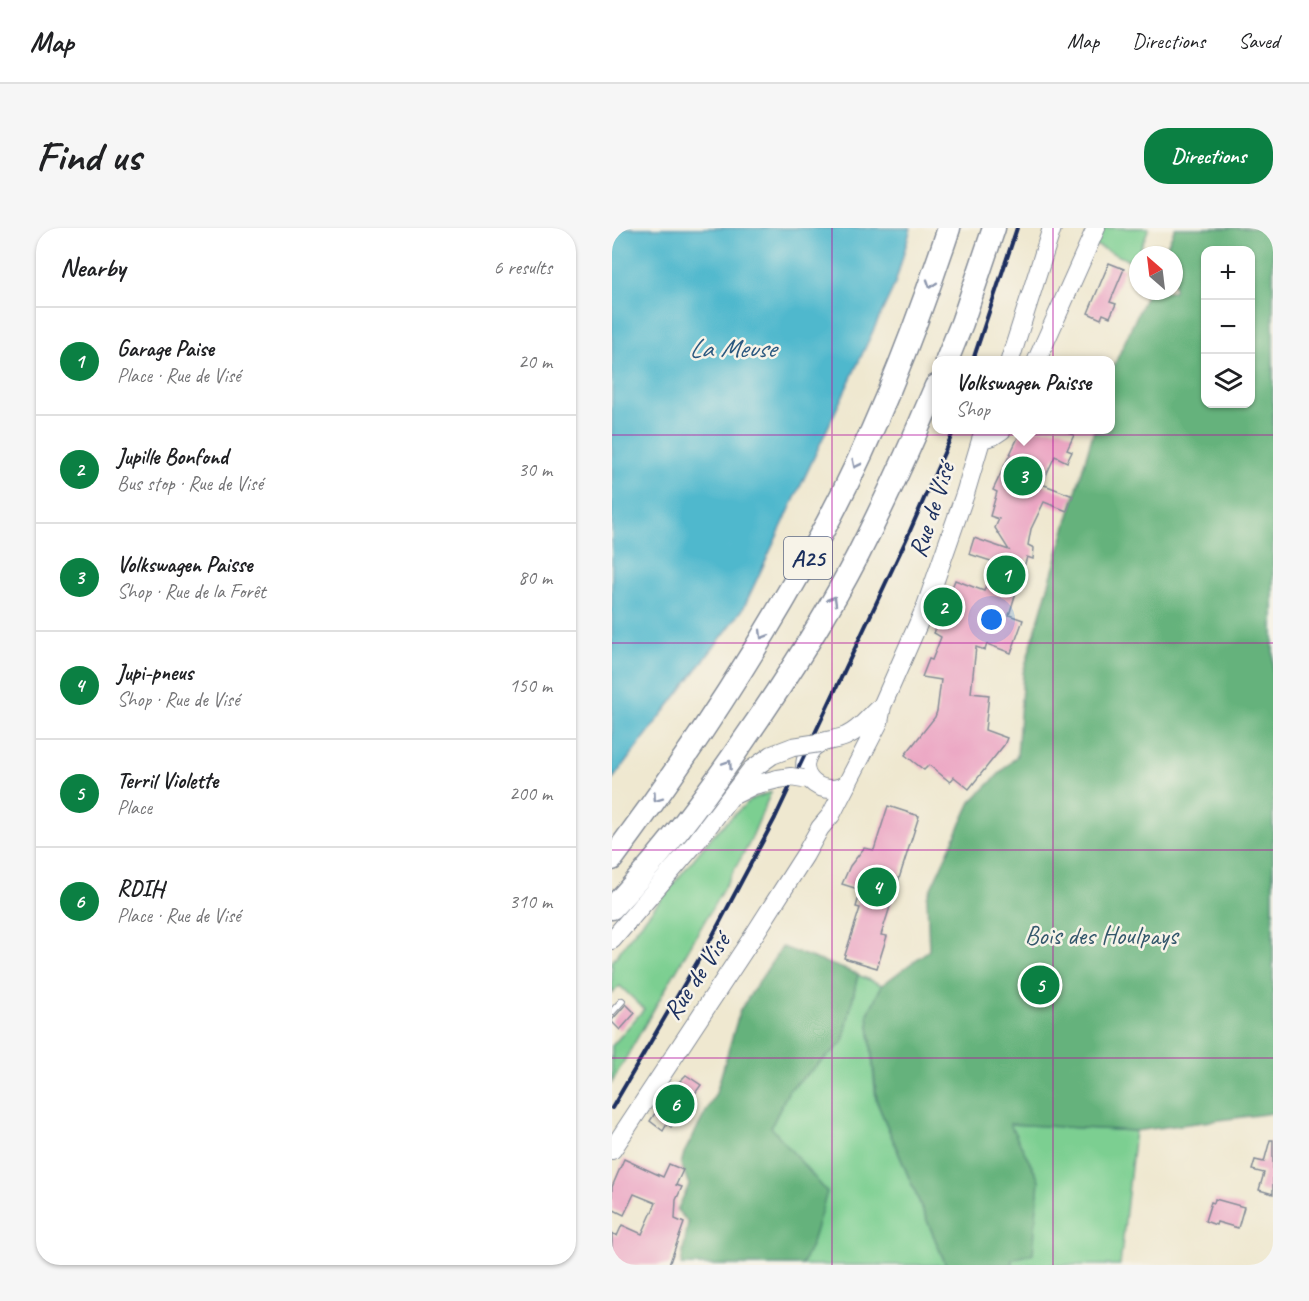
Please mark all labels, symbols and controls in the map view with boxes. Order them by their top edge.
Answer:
text: Map [30,24,73,59]
text: Map [1067,28,1099,54]
text: Directions [1132,28,1205,54]
text: Saved [1238,28,1279,54]
button: Directions [1144,128,1273,184]
text: Find us [36,130,141,183]
north arrow [1129,246,1183,300]
map controls [1201,246,1255,408]
button: + [1201,246,1255,300]
text: Nearby [60,251,125,284]
text: 6 results [493,255,552,280]
one-way arrow [925,278,938,289]
button: − [1201,300,1255,354]
water label: La Meuse [689,331,779,365]
text: Garage Paise [117,335,214,363]
text: 1 [75,349,84,374]
text: 20 m [518,349,552,374]
button: layers [1201,354,1255,408]
popup [932,356,1115,434]
text: Place · Rue de Visé [117,363,240,388]
text: Volkswagen Paisse [956,369,1091,397]
text: Shop [956,397,990,422]
text: Jupille Bonfond [117,443,228,471]
pin: 3 [1004,454,1042,498]
street label: Rue de Visé [901,455,963,562]
text: 2 [75,457,84,482]
text: 30 m [518,457,552,482]
one-way arrow [851,457,863,468]
text: Bus stop · Rue de Visé [117,471,263,496]
road number: A25 [784,537,832,579]
text: Volkswagen Paisse [117,551,252,579]
pin: 1 [986,552,1026,598]
text: 3 [75,565,84,590]
text: 80 m [518,565,552,590]
text: Shop · Rue de la Forêt [117,579,266,604]
pin: 2 [924,584,962,629]
one-way arrow [825,596,837,606]
your location [977,605,1006,634]
one-way arrow [759,629,771,639]
text: Jupi-pneus [117,659,193,687]
text: 4 [75,673,84,698]
text: 150 m [509,673,552,698]
text: Shop · Rue de Visé [117,687,239,712]
one-way arrow [720,760,732,770]
text: Terril Violette [117,767,218,795]
text: 5 [75,781,84,806]
text: 200 m [509,781,552,806]
one-way arrow [653,792,664,803]
text: Place [117,795,152,820]
pin: 4 [858,864,896,910]
text: RDIH [117,875,163,903]
text: 6 [75,889,84,914]
text: 310 m [509,889,552,914]
text: Place · Rue de Visé [117,903,240,928]
park label: Bois des Houlpays [1025,919,1179,952]
street label: Rue de Visé [655,924,739,1026]
pin: 5 [1020,962,1060,1008]
pin: 6 [656,1082,694,1126]

